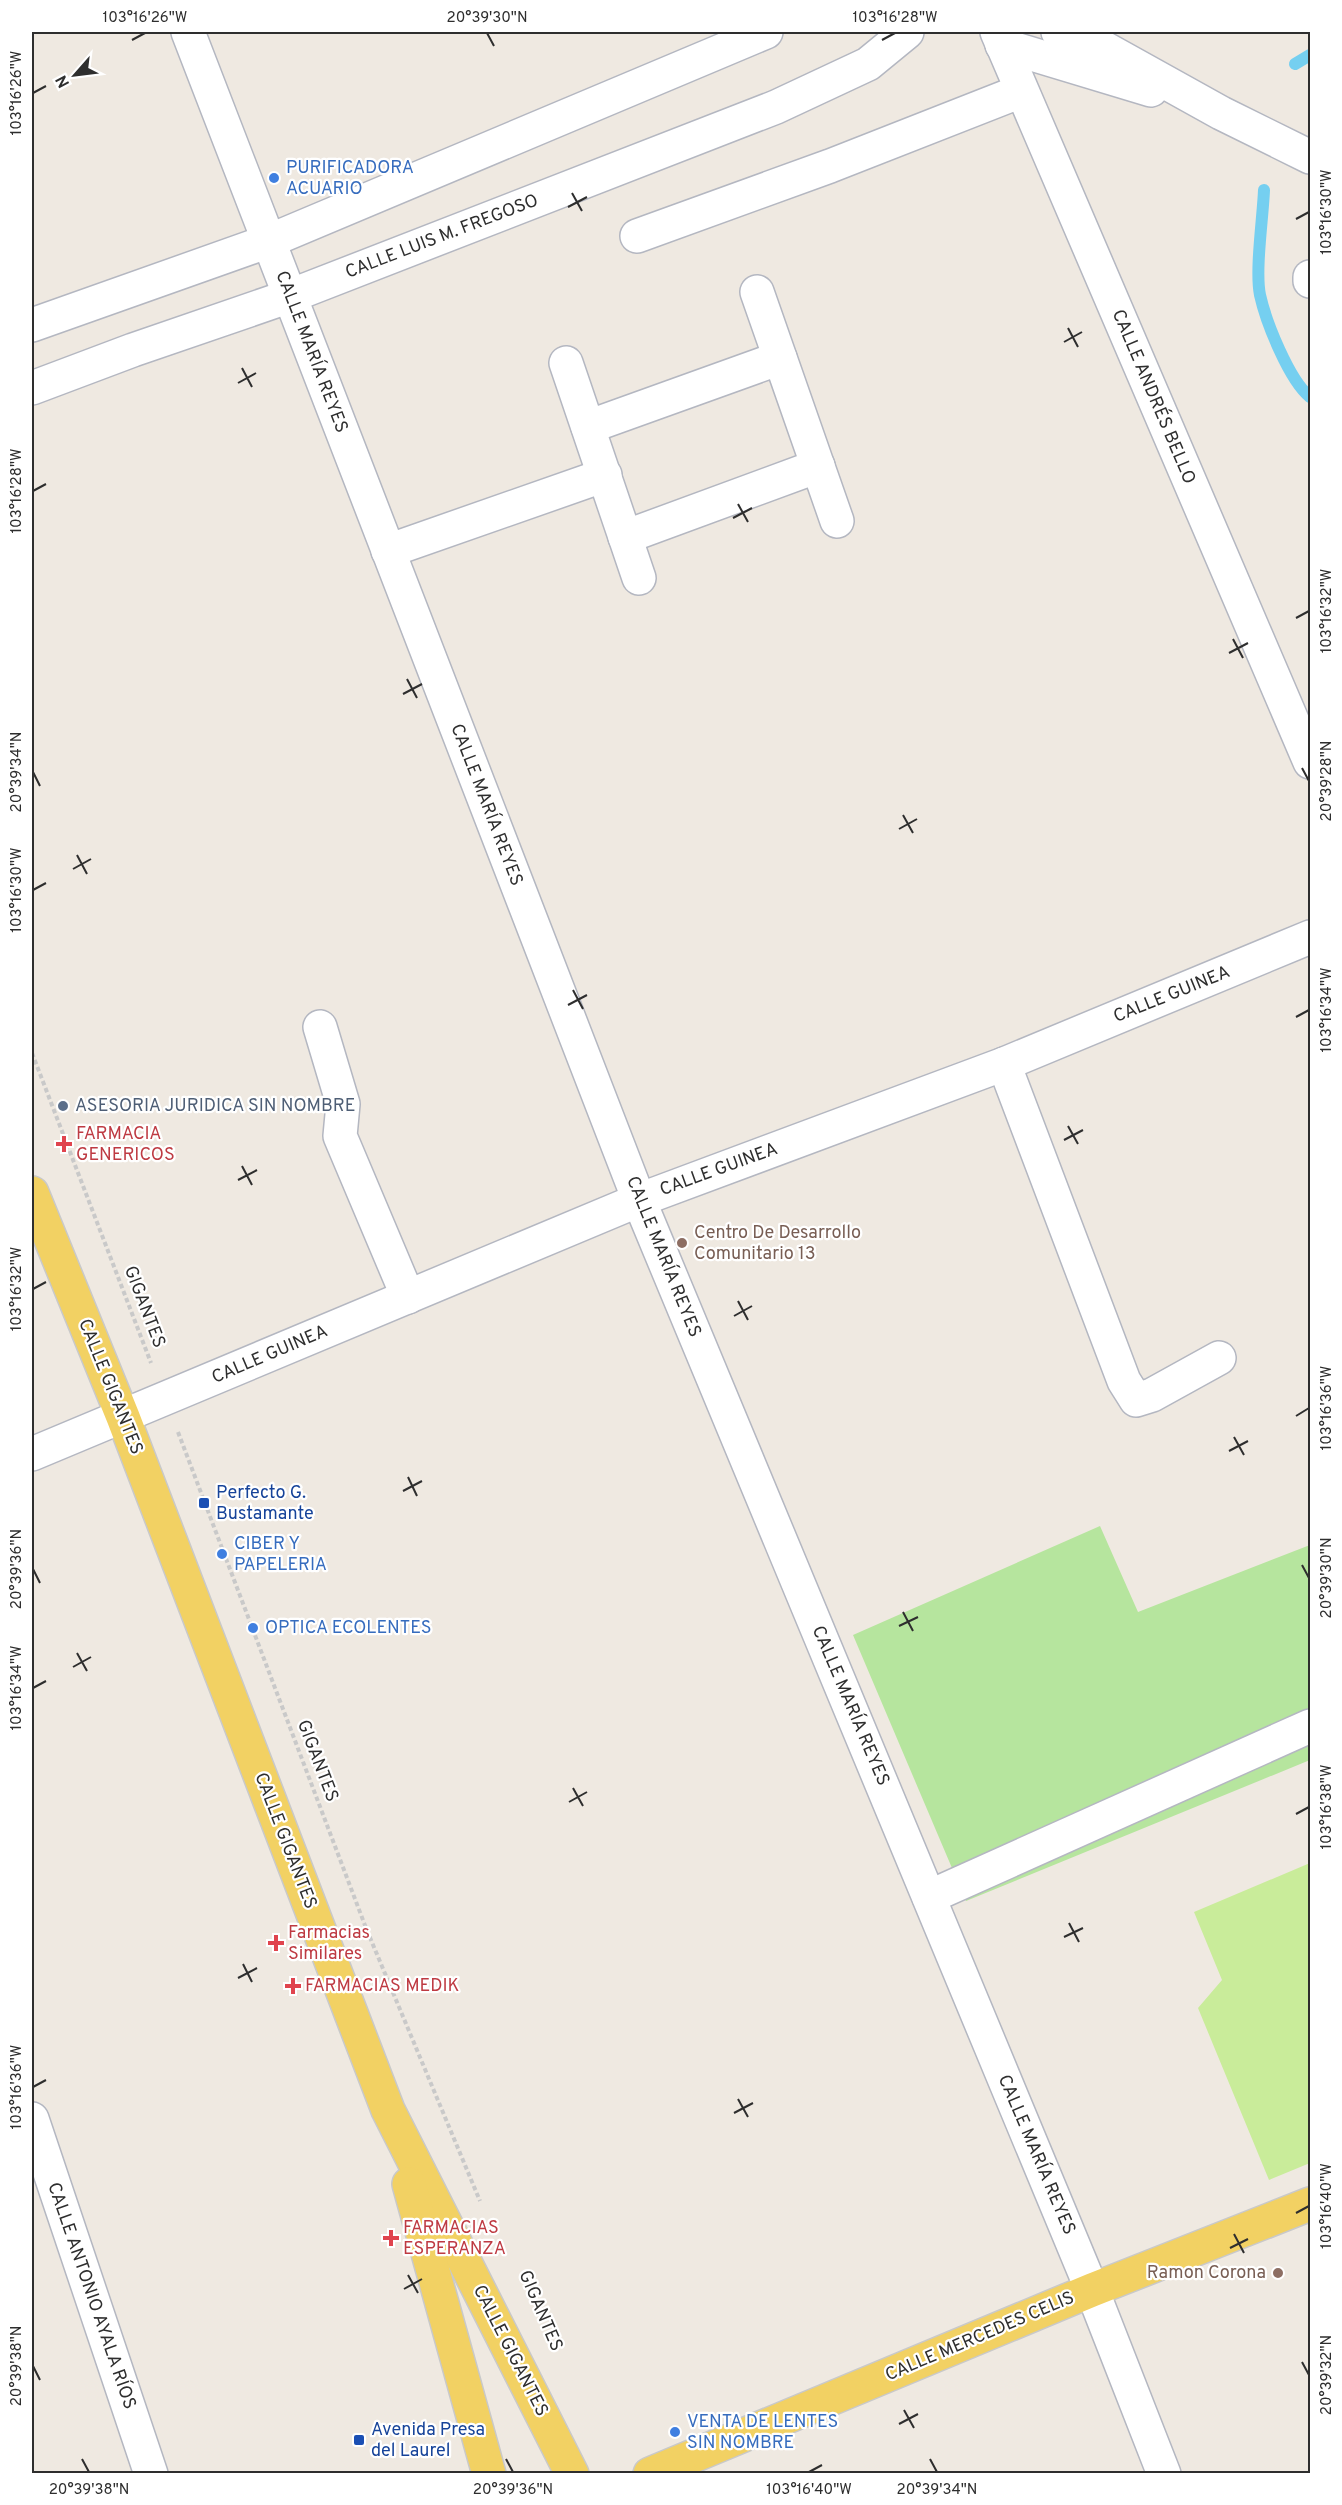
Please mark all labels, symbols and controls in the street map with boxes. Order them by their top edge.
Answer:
text: 103°16'26"W [103,9,187,28]
text: 20°39'30"N [446,9,528,28]
text: 103°16'28"W [852,9,938,28]
north arrow [45,45,105,105]
text: 103°16'26"W [8,51,27,135]
text: N [52,71,75,91]
place label: PURIFICADORA ACUARIO [286,157,414,201]
text: 103°16'30"W [1318,169,1337,255]
marker: PURIFICADORA ACUARIO [267,171,281,185]
street label: CALLE LUIS M. FREGOSO [342,190,542,284]
street label: CALLE MARÍA REYES [269,267,354,436]
street label: CALLE ANDRÉS BELLO [1106,305,1202,488]
text: 103°16'28"W [8,448,27,534]
text: 103°16'32"W [1318,569,1337,653]
street label: CALLE MARÍA REYES [444,720,529,889]
text: 20°39'34"N [8,732,27,812]
text: 20°39'28"N [1318,741,1337,821]
text: 103°16'30"W [8,847,27,933]
street label: CALLE GUINEA [1110,961,1234,1029]
text: 103°16'34"W [1318,967,1337,1053]
place label: ASESORIA JURIDICA SIN NOMBRE [75,1095,355,1118]
marker: ASESORIA JURIDICA SIN NOMBRE [56,1099,70,1113]
place label: FARMACIA GENERICOS [76,1123,175,1167]
marker: FARMACIA GENERICOS [57,1137,71,1151]
street label: CALLE GUINEA [657,1138,781,1202]
street label: CALLE MARÍA REYES [620,1172,708,1341]
place label: Centro De Desarrollo Comunitario 13 [694,1222,861,1266]
marker: Centro De Desarrollo Comunitario 13 [675,1236,689,1250]
text: 103°16'32"W [8,1247,27,1331]
street label: GIGANTES [118,1263,170,1351]
street label: CALLE GIGANTES [72,1316,148,1458]
street label: CALLE GUINEA [208,1320,332,1390]
text: 103°16'36"W [1318,1366,1337,1450]
place label: Perfecto G. Bustamante [216,1482,314,1526]
marker: Perfecto G. Bustamante [197,1496,211,1510]
text: 20°39'36"N [8,1529,27,1609]
place label: CIBER Y PAPELERIA [234,1533,327,1577]
text: 20°39'30"N [1318,1537,1337,1619]
marker: CIBER Y PAPELERIA [215,1547,229,1561]
place label: OPTICA ECOLENTES [265,1617,432,1640]
marker: OPTICA ECOLENTES [246,1621,260,1635]
street label: CALLE MARÍA REYES [806,1622,896,1790]
text: 103°16'34"W [8,1645,27,1731]
street label: GIGANTES [291,1717,343,1805]
text: 103°16'38"W [1318,1765,1337,1850]
street label: CALLE GIGANTES [248,1770,322,1912]
place label: Farmacias Similares [288,1922,370,1966]
marker: Farmacias Similares [269,1936,283,1950]
place label: FARMACIAS MEDIK [305,1975,459,1998]
marker: FARMACIAS MEDIK [286,1979,300,1993]
text: 103°16'36"W [8,2045,27,2129]
street label: CALLE MARÍA REYES [992,2071,1082,2239]
text: 103°16'40"W [1318,2163,1337,2249]
street label: CALLE ANTONIO AYALA RÍOS [41,2179,143,2413]
place label: FARMACIAS ESPERANZA [403,2217,506,2261]
marker: FARMACIAS ESPERANZA [384,2231,398,2245]
place label: Ramon Corona [1147,2262,1266,2285]
marker: Ramon Corona [1271,2266,1285,2280]
street label: GIGANTES [513,2267,567,2355]
street label: CALLE GIGANTES [467,2282,553,2420]
street label: CALLE MERCEDES CELIS [882,2287,1078,2387]
text: 20°39'38"N [8,2326,27,2406]
text: 20°39'32"N [1318,2335,1337,2415]
place label: VENTA DE LENTES SIN NOMBRE [687,2411,838,2455]
place label: Avenida Presa del Laurel [371,2419,485,2463]
marker: VENTA DE LENTES SIN NOMBRE [668,2425,682,2439]
marker: Avenida Presa del Laurel [352,2433,366,2447]
text: 20°39'38"N [49,2481,129,2500]
text: 20°39'36"N [473,2481,553,2500]
text: 103°16'40"W [766,2481,852,2500]
text: 20°39'34"N [897,2481,977,2500]

